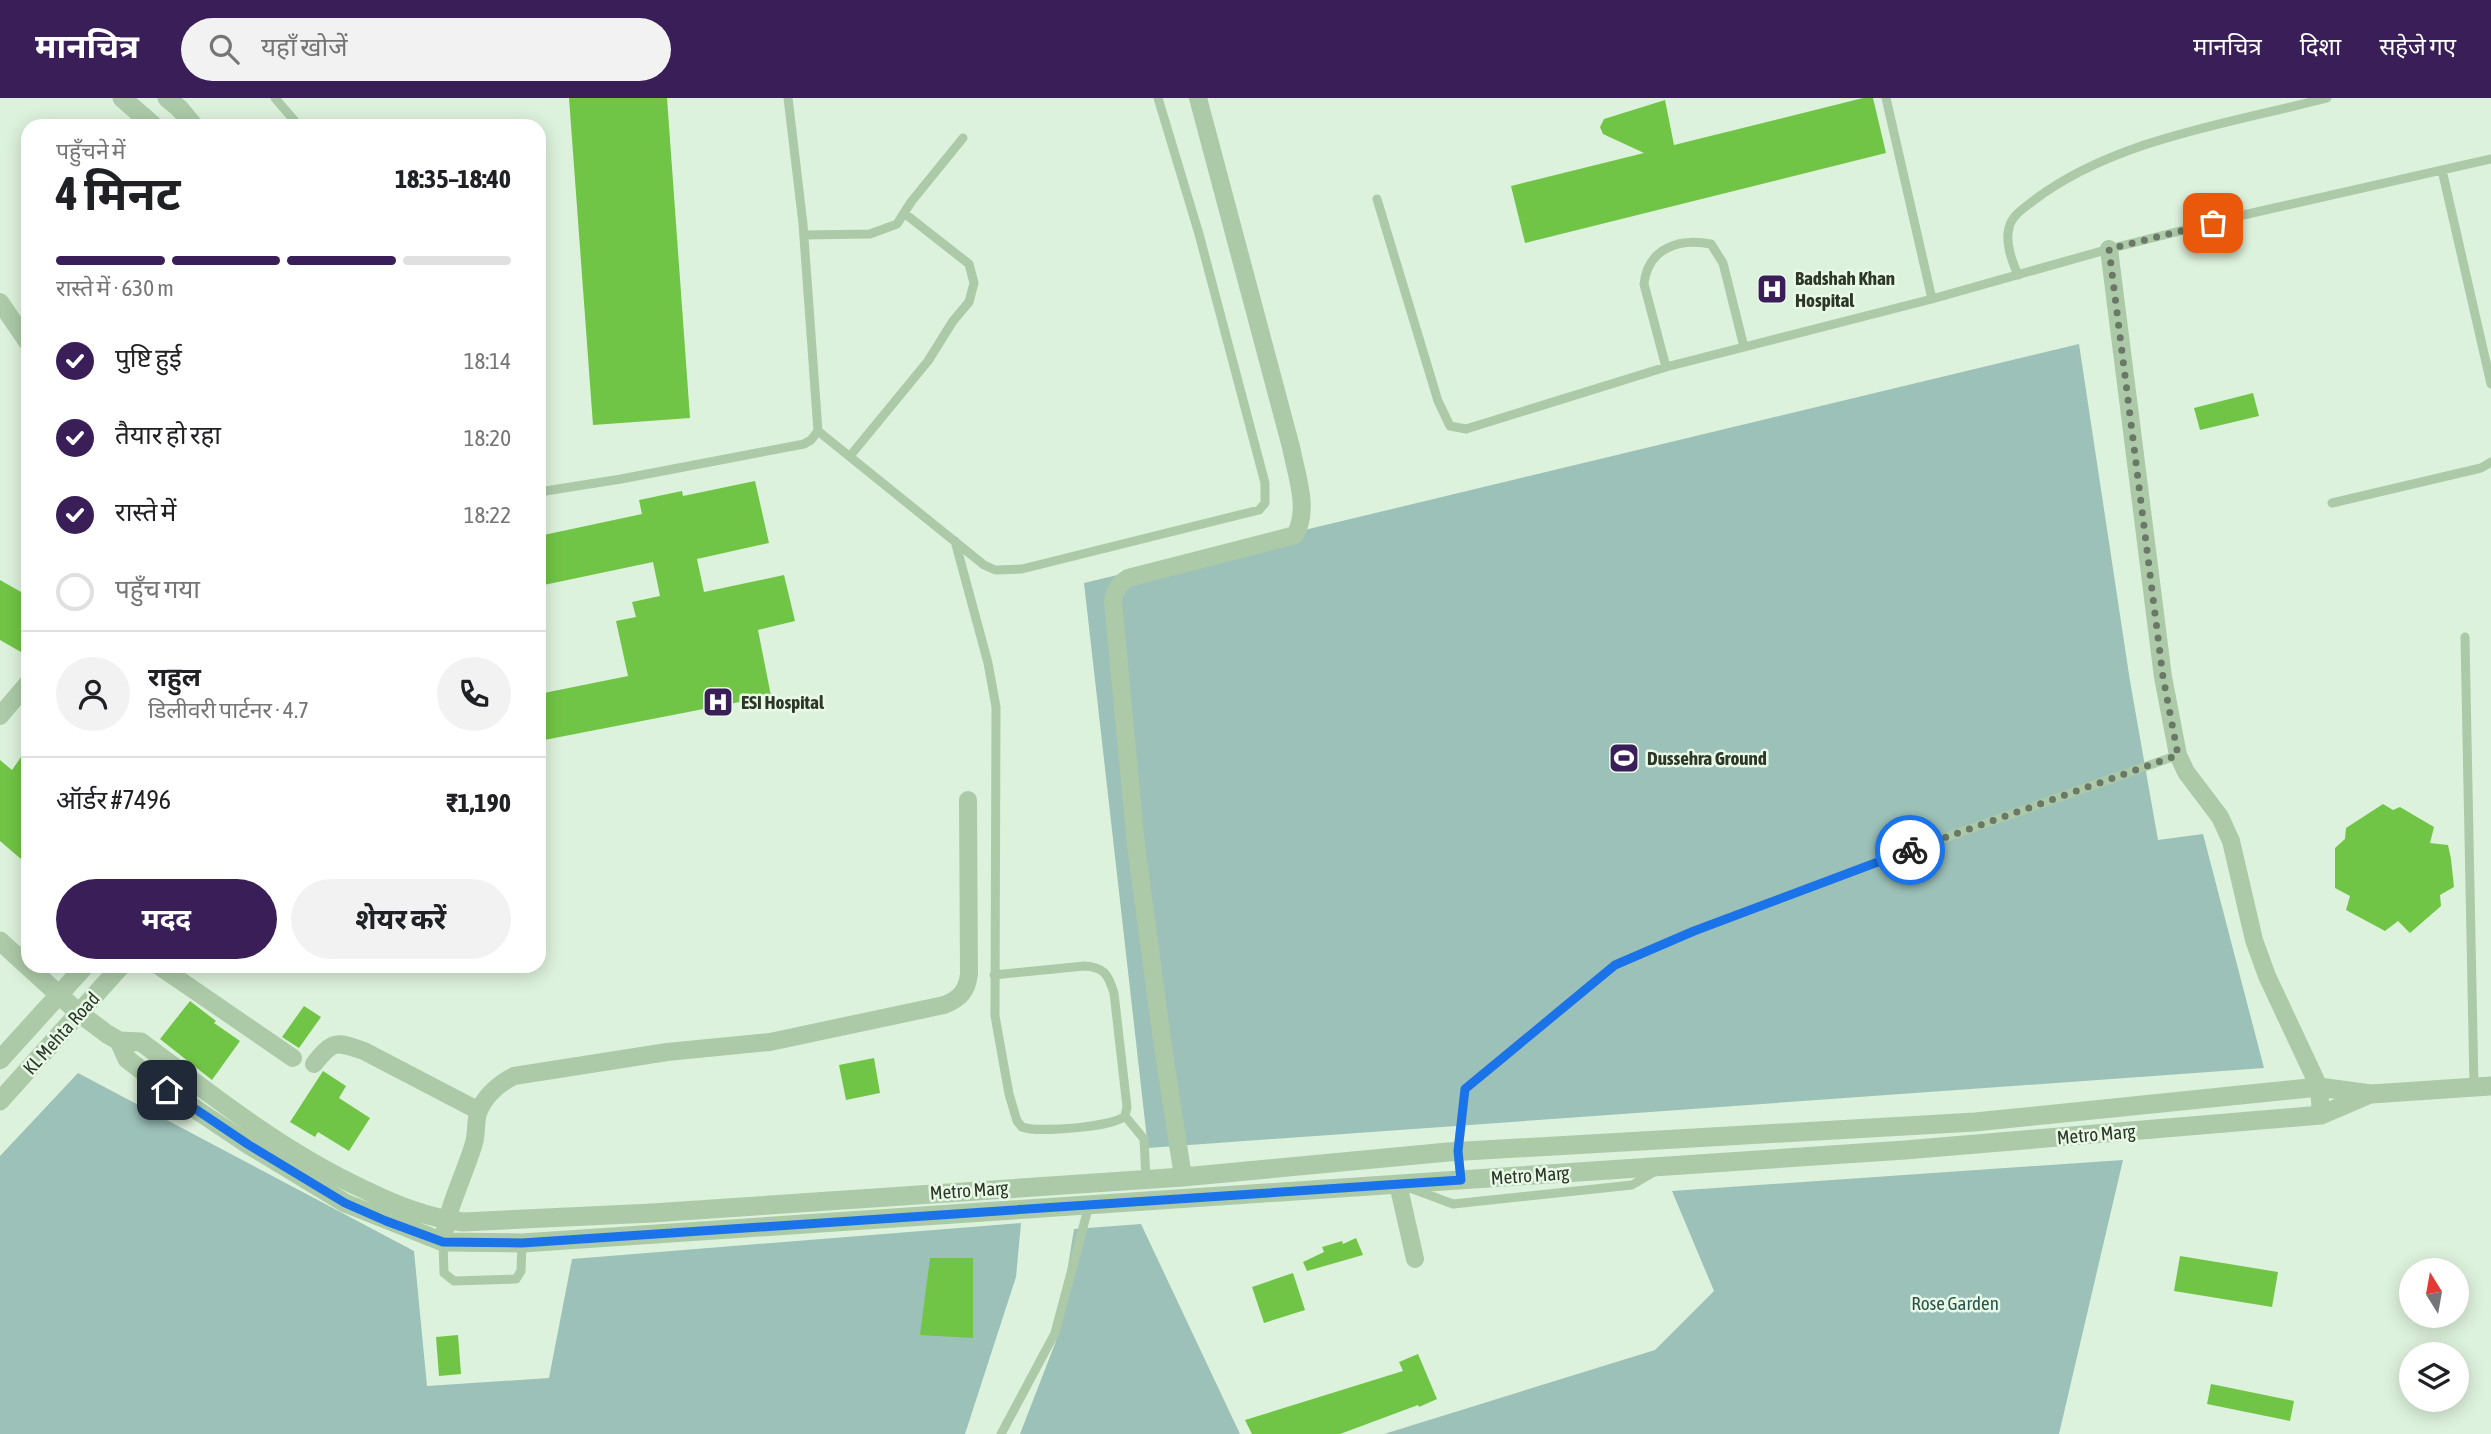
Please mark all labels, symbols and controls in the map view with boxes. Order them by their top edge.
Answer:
search box [181,18,671,81]
text: मानचित्र [35,27,139,65]
icon: search [205,30,243,68]
text: यहाँ खोजें [261,32,348,62]
text: मानचित्र [2193,33,2262,60]
text: दिशा [2300,33,2341,60]
text: सहेजे गए [2379,33,2456,60]
text: पहुँचने में [56,138,126,164]
text: 18:35–18:40 [395,164,511,194]
text: 4 मिनट [56,167,180,220]
pin [2183,193,2243,253]
icon: bag [2194,204,2232,242]
place label: Badshah Khan Hospital [1795,267,1895,311]
hospital icon: Badshah Khan Hospital [1755,272,1789,306]
text: रास्ते में · 630 m [56,275,174,301]
icon: check [56,342,94,380]
text: पुष्टि हुई [115,343,182,373]
text: 18:14 [464,348,511,374]
icon: check [56,419,94,457]
text: तैयार हो रहा [115,420,221,450]
text: 18:20 [464,425,511,451]
icon: check [56,496,94,534]
text: रास्ते में [115,497,176,527]
text: 18:22 [464,502,511,528]
text: पहुँच गया [115,574,200,604]
button: person [56,657,130,731]
button: phone [437,657,511,731]
text: राहुल [148,662,201,692]
hospital icon: ESI Hospital [701,685,735,719]
place label: ESI Hospital [741,691,825,713]
text: डिलीवरी पार्टनर · 4.7 [148,697,309,723]
sports icon: Dussehra Ground [1607,741,1641,775]
place label: Dussehra Ground [1647,747,1767,769]
text: ऑर्डर #7496 [56,785,171,815]
text: ₹1,190 [446,788,511,818]
courier [1875,815,1945,885]
icon: bike [1891,831,1929,869]
button: मदद [56,879,277,959]
button: शेयर करें [291,879,511,959]
street label: KL Mehta Road [18,987,104,1079]
pin [137,1060,197,1120]
icon: home [148,1071,186,1109]
street label: Metro Marg [2056,1120,2137,1148]
street label: Metro Marg [1490,1161,1571,1189]
street label: Metro Marg [929,1176,1010,1204]
north arrow [2399,1258,2469,1328]
map controls [2399,1258,2469,1412]
park label: Rose Garden [1911,1292,1999,1314]
button: layers [2399,1342,2469,1412]

